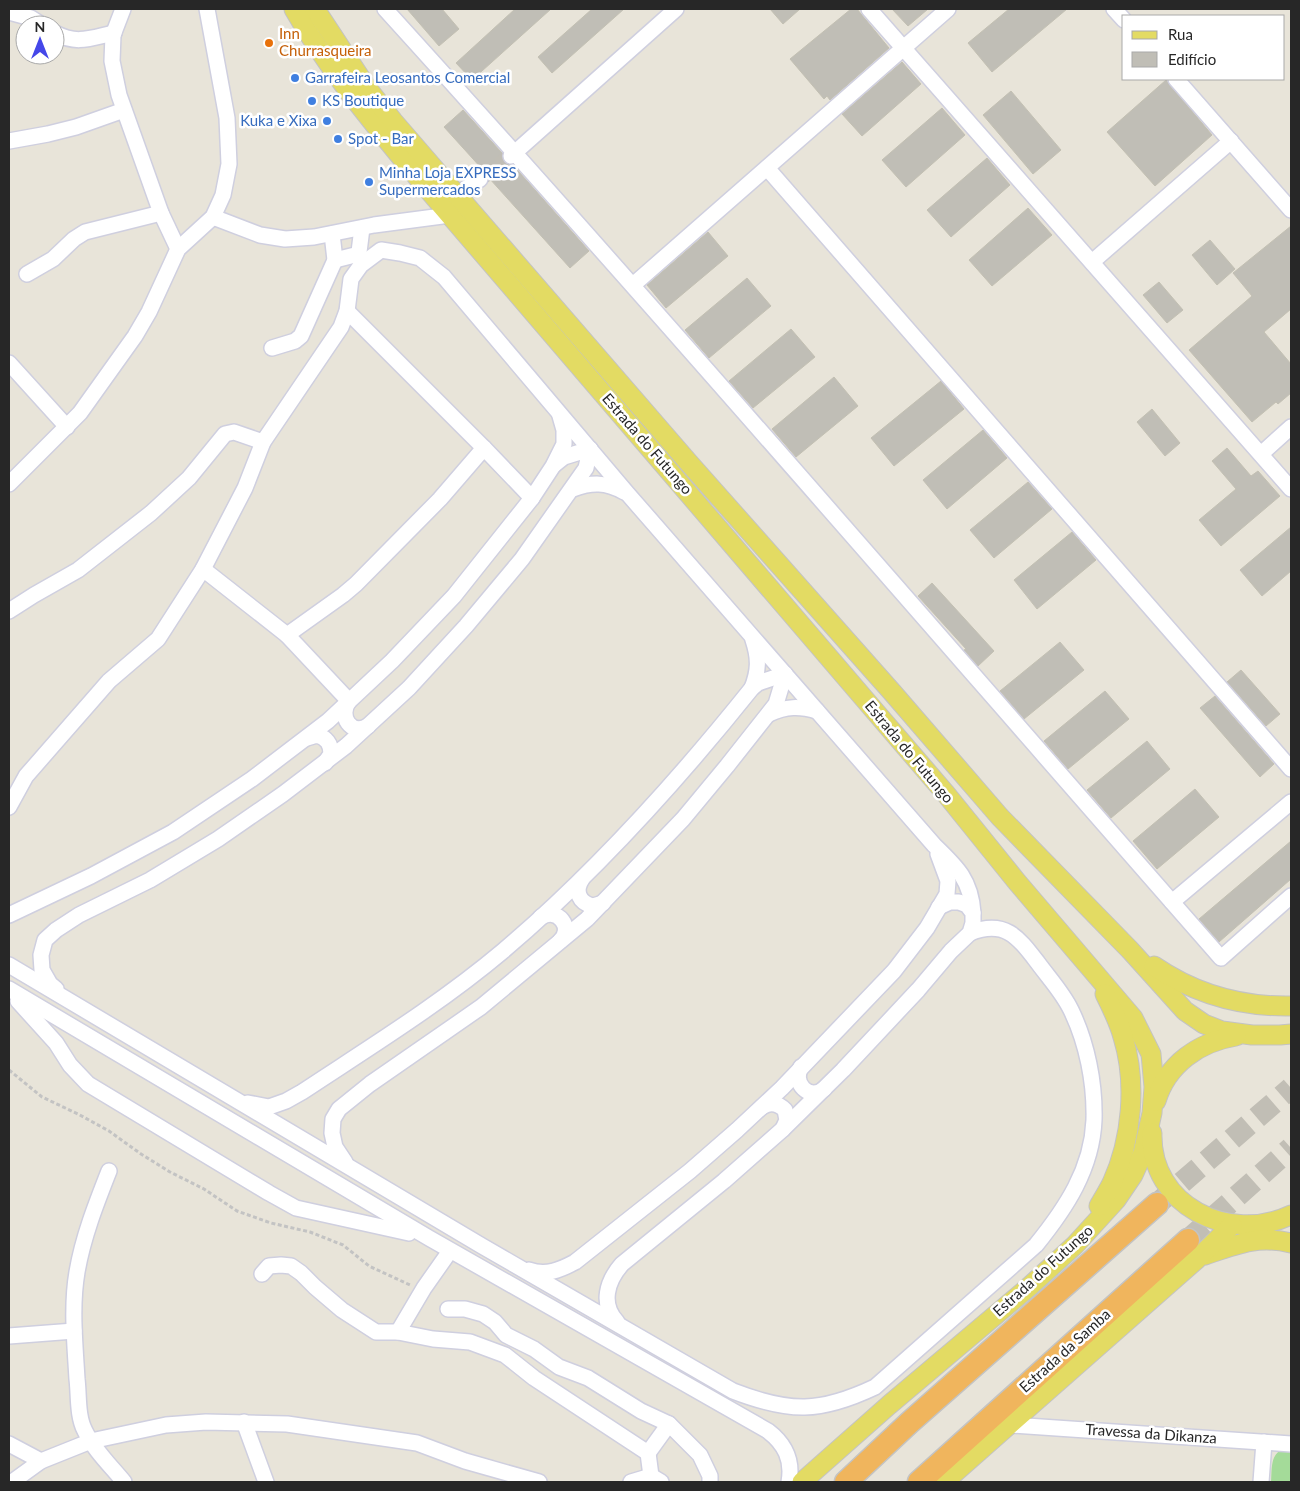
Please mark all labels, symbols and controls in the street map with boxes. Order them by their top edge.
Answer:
north arrow [15,15,65,65]
legend [1122,15,1285,80]
text: N [35,18,45,35]
place label: Inn Churrasqueira [279,24,372,59]
text: Rua [1168,25,1193,43]
marker: Inn Churrasqueira [263,37,275,49]
text: Edifício [1168,50,1216,68]
place label: Garrafeira Leosantos Comercial [305,68,510,86]
marker: Garrafeira Leosantos Comercial [289,72,301,84]
place label: KS Boutique [322,91,404,109]
marker: KS Boutique [306,95,318,107]
place label: Kuka e Xixa [240,111,317,129]
marker: Kuka e Xixa [321,115,333,127]
place label: Spot - Bar [348,129,414,147]
marker: Spot - Bar [332,133,344,145]
place label: Minha Loja EXPRESS Supermercados [379,163,517,198]
marker: Minha Loja EXPRESS Supermercados [363,176,375,188]
street label: Estrada do Futungo [599,389,697,498]
street label: Estrada do Futungo [862,696,958,806]
street label: Estrada do Futungo [989,1221,1096,1320]
street label: Estrada da Samba [1015,1305,1114,1396]
street label: Travessa da Dikanza [1085,1419,1217,1447]

